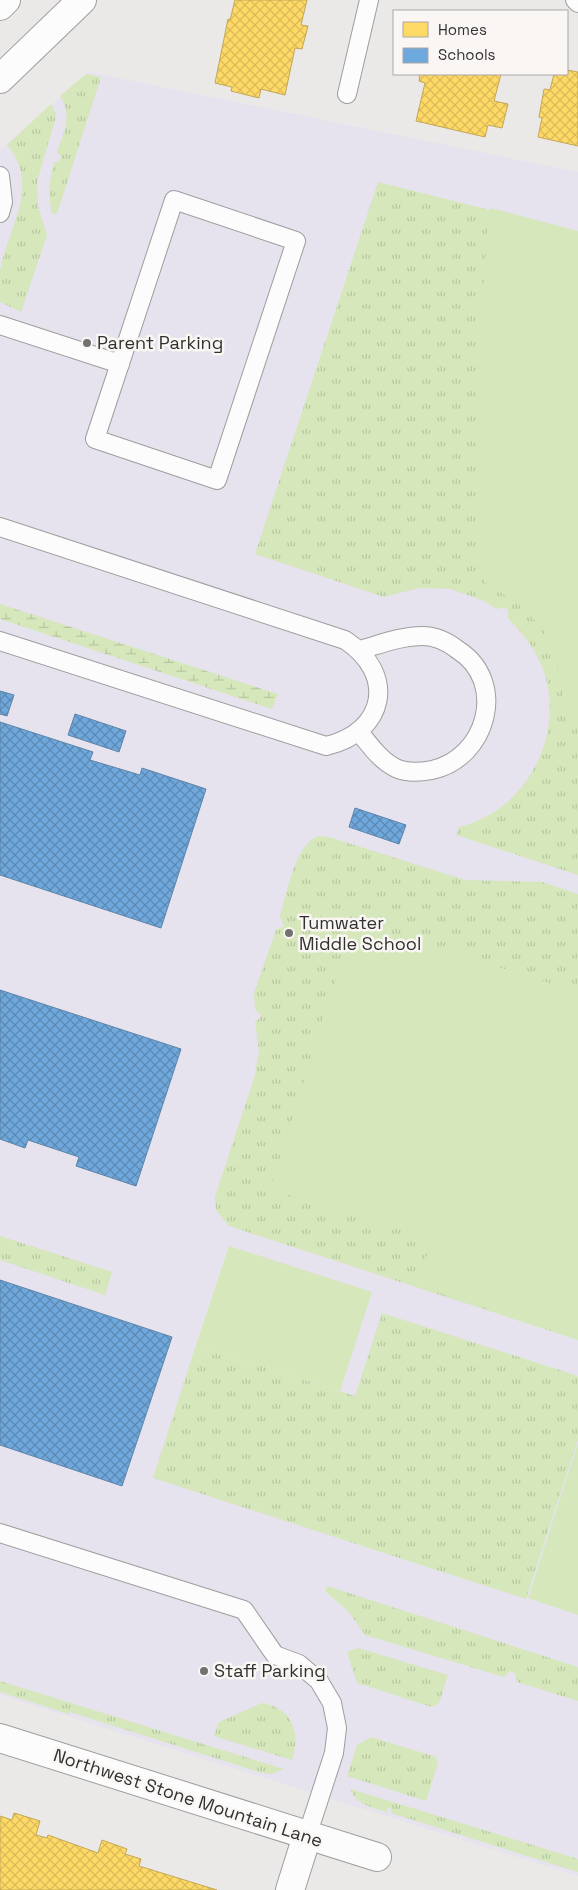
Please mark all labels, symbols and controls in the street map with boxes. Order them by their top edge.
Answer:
legend [393,10,568,75]
text: Homes [438,20,487,39]
text: Schools [438,45,496,64]
place label: Parent Parking [97,331,223,354]
marker: Parent Parking [81,337,93,349]
place label: Tumwater Middle School [299,911,421,955]
marker: Tumwater Middle School [283,927,295,939]
place label: Staff Parking [214,1659,326,1682]
marker: Staff Parking [198,1665,210,1677]
street label: Northwest Stone Mountain Lane [51,1743,326,1852]

